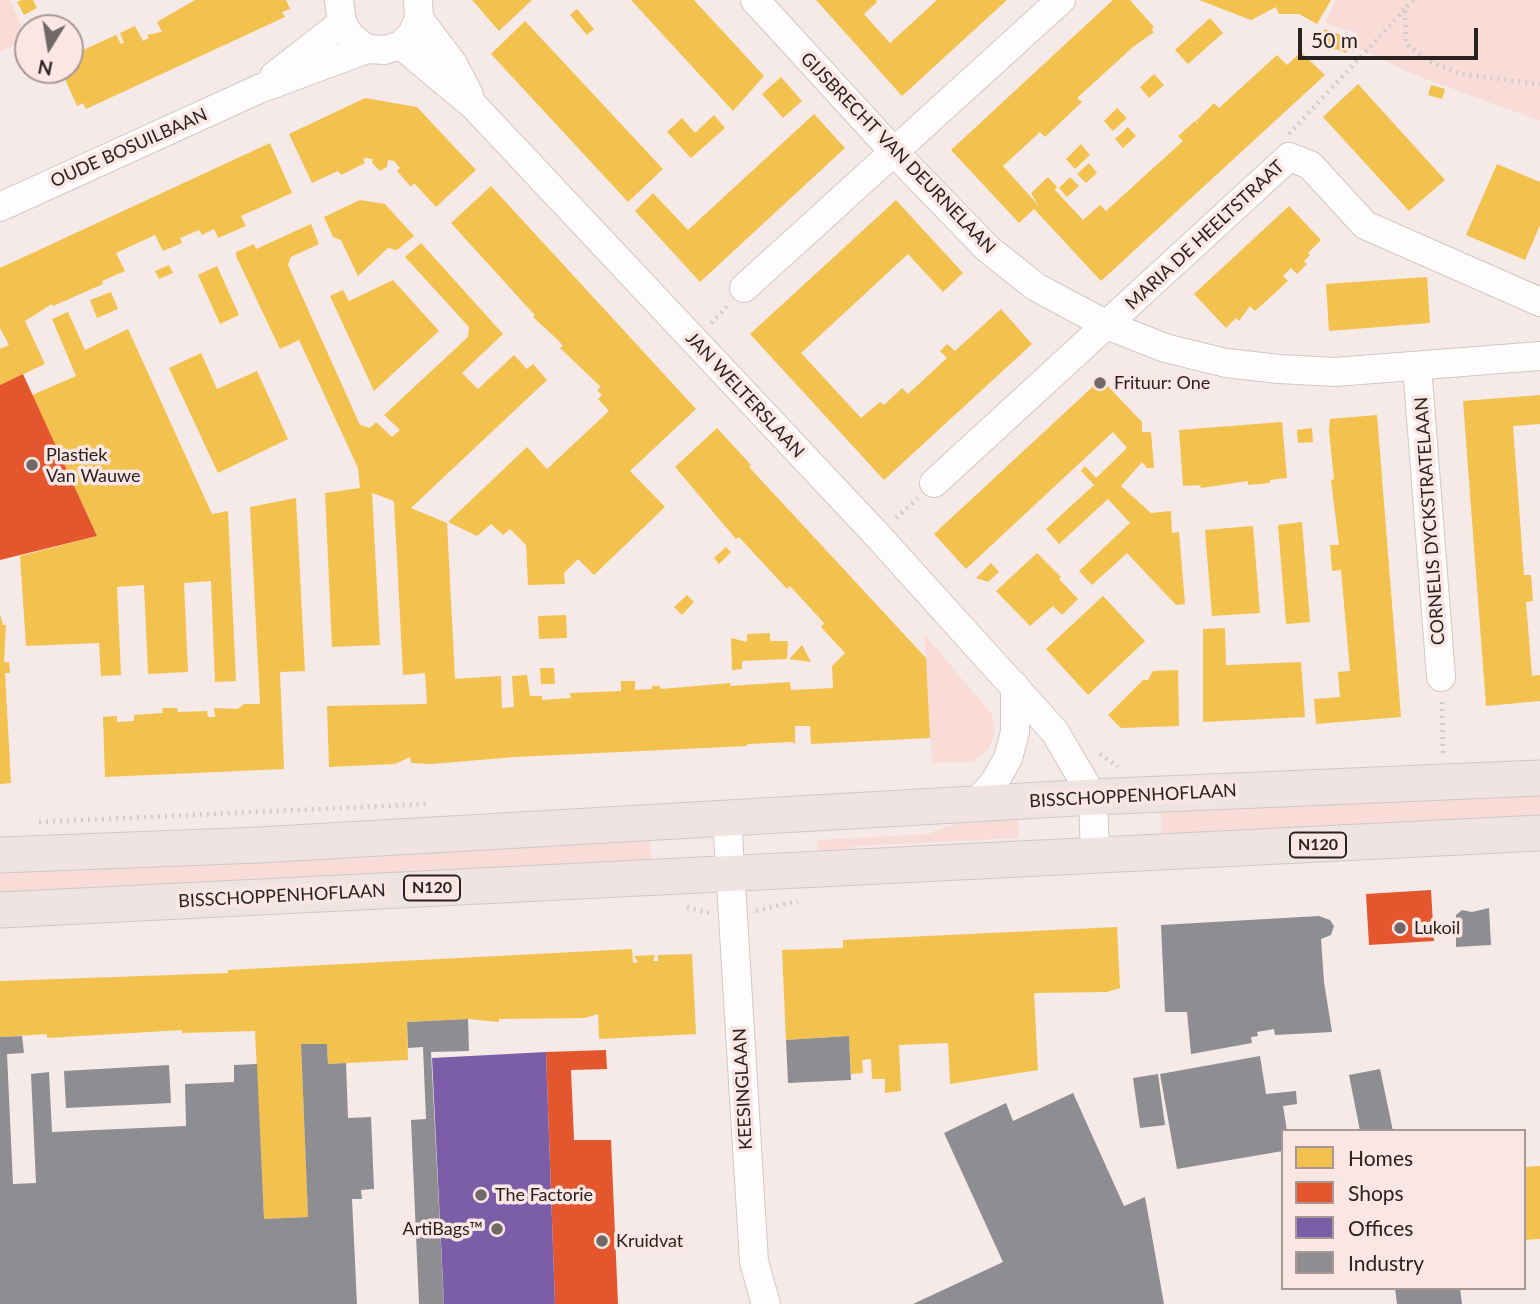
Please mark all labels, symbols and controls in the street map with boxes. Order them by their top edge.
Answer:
north arrow [14,14,84,84]
scale bar [1302,14,1482,58]
text: 50 m [1311,27,1358,52]
street label: GIJSBRECHT VAN DEURNELAAN [796,48,1000,258]
text: N [36,55,55,81]
street label: OUDE BOSUILBAAN [47,104,211,192]
street label: MARIA DE HEELTSTRAAT [1121,156,1289,314]
street label: JAN WELTERSLAAN [681,328,809,462]
place label: Frituur: One [1114,372,1210,394]
marker: Frituur: One [1092,375,1108,391]
street label: CORNELIS DYCKSTRATELAAN [1411,396,1449,646]
place label: Plastiek Van Wauwe [46,444,141,486]
marker: Plastiek Van Wauwe [24,457,40,473]
street label: BISSCHOPPENHOFLAAN [1029,780,1237,812]
road number: N120 [1290,832,1346,858]
road number: N120 [404,876,460,900]
street label: BISSCHOPPENHOFLAAN [178,880,386,912]
place label: Lukoil [1414,917,1460,939]
marker: Lukoil [1392,920,1408,936]
street label: KEESINGLAAN [729,1028,757,1150]
legend [1281,1129,1526,1290]
text: Homes [1348,1145,1413,1170]
text: Shops [1348,1180,1404,1205]
place label: The Factorie [495,1184,593,1206]
marker: The Factorie [473,1187,489,1203]
text: Offices [1348,1215,1413,1240]
place label: ArtiBags™ [403,1218,483,1240]
marker: ArtiBags™ [489,1221,505,1237]
place label: Kruidvat [616,1230,683,1252]
marker: Kruidvat [594,1233,610,1249]
text: Industry [1348,1250,1424,1275]

